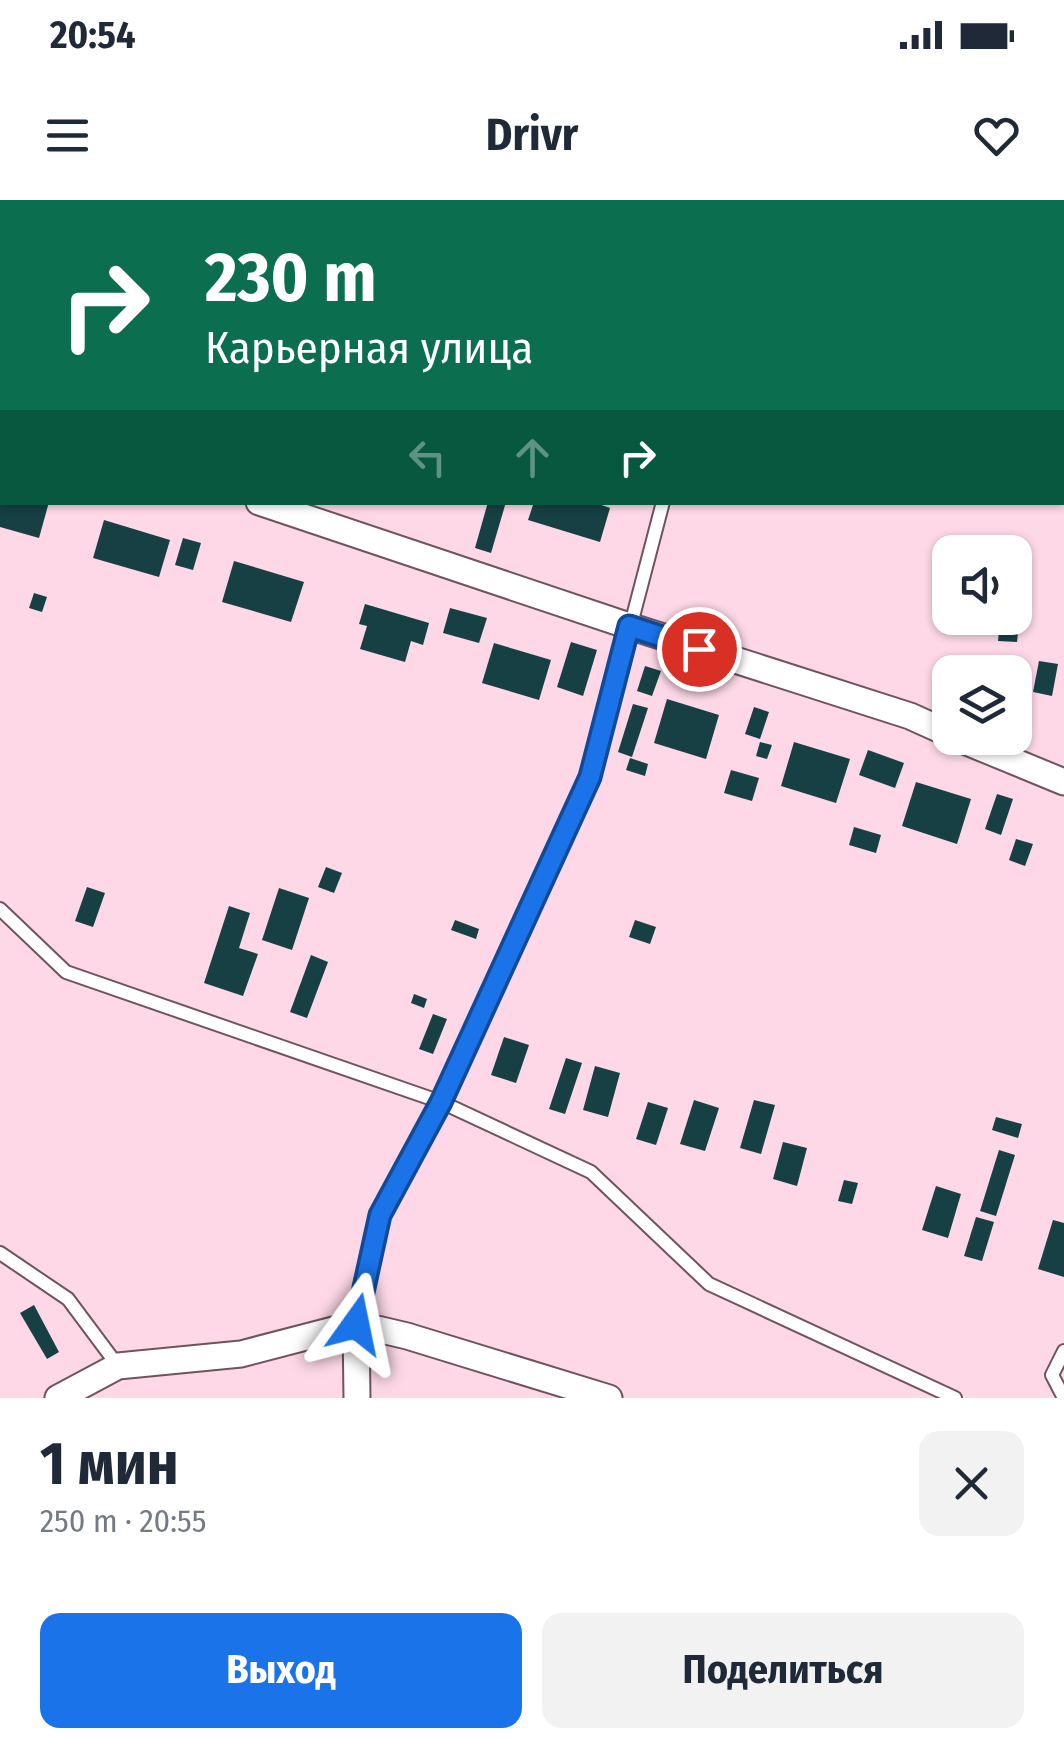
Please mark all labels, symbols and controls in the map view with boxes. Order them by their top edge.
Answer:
text: 20:54 [50,12,136,58]
icon: menu [40,108,95,163]
text: Drivr [486,108,578,162]
icon: heart [969,108,1024,163]
text: 230 m [205,236,377,320]
icon: right [40,240,170,370]
text: Карьерная улица [205,321,533,375]
icon: left [400,430,455,485]
icon: ahead [505,430,560,485]
icon: right [610,430,665,485]
map controls [932,535,1032,755]
button: sound [932,535,1032,635]
pin [657,607,742,692]
icon: arrive [672,622,727,677]
button: layers [932,655,1032,755]
position arrow [304,1272,408,1376]
text: 1 мин [40,1428,179,1500]
button: close [919,1431,1024,1536]
text: 250 m · 20:55 [40,1502,206,1540]
button: Выход [40,1613,522,1728]
button: Поделиться [542,1613,1024,1728]

